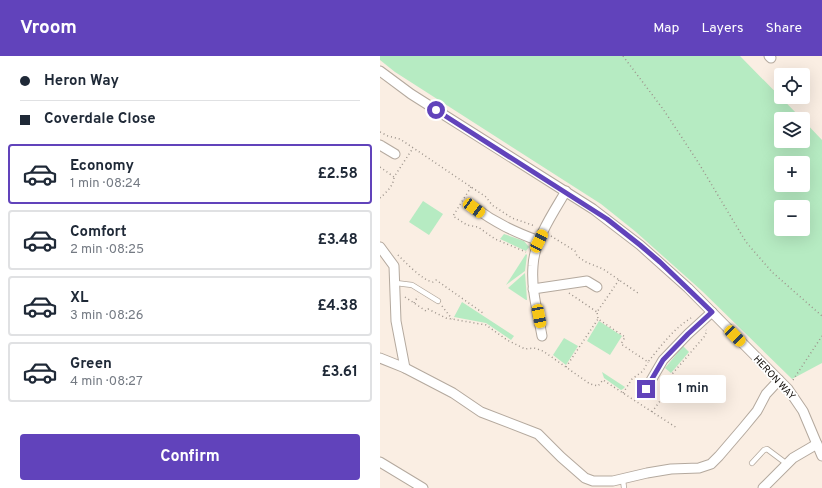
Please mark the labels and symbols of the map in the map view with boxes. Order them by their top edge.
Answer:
route start [427,101,445,119]
car [461,196,487,220]
car [528,228,550,254]
car [531,303,547,329]
car [722,323,748,349]
street label: HERON WAY [750,353,798,403]
callout: 1 min [660,375,726,403]
route end [637,380,655,398]

